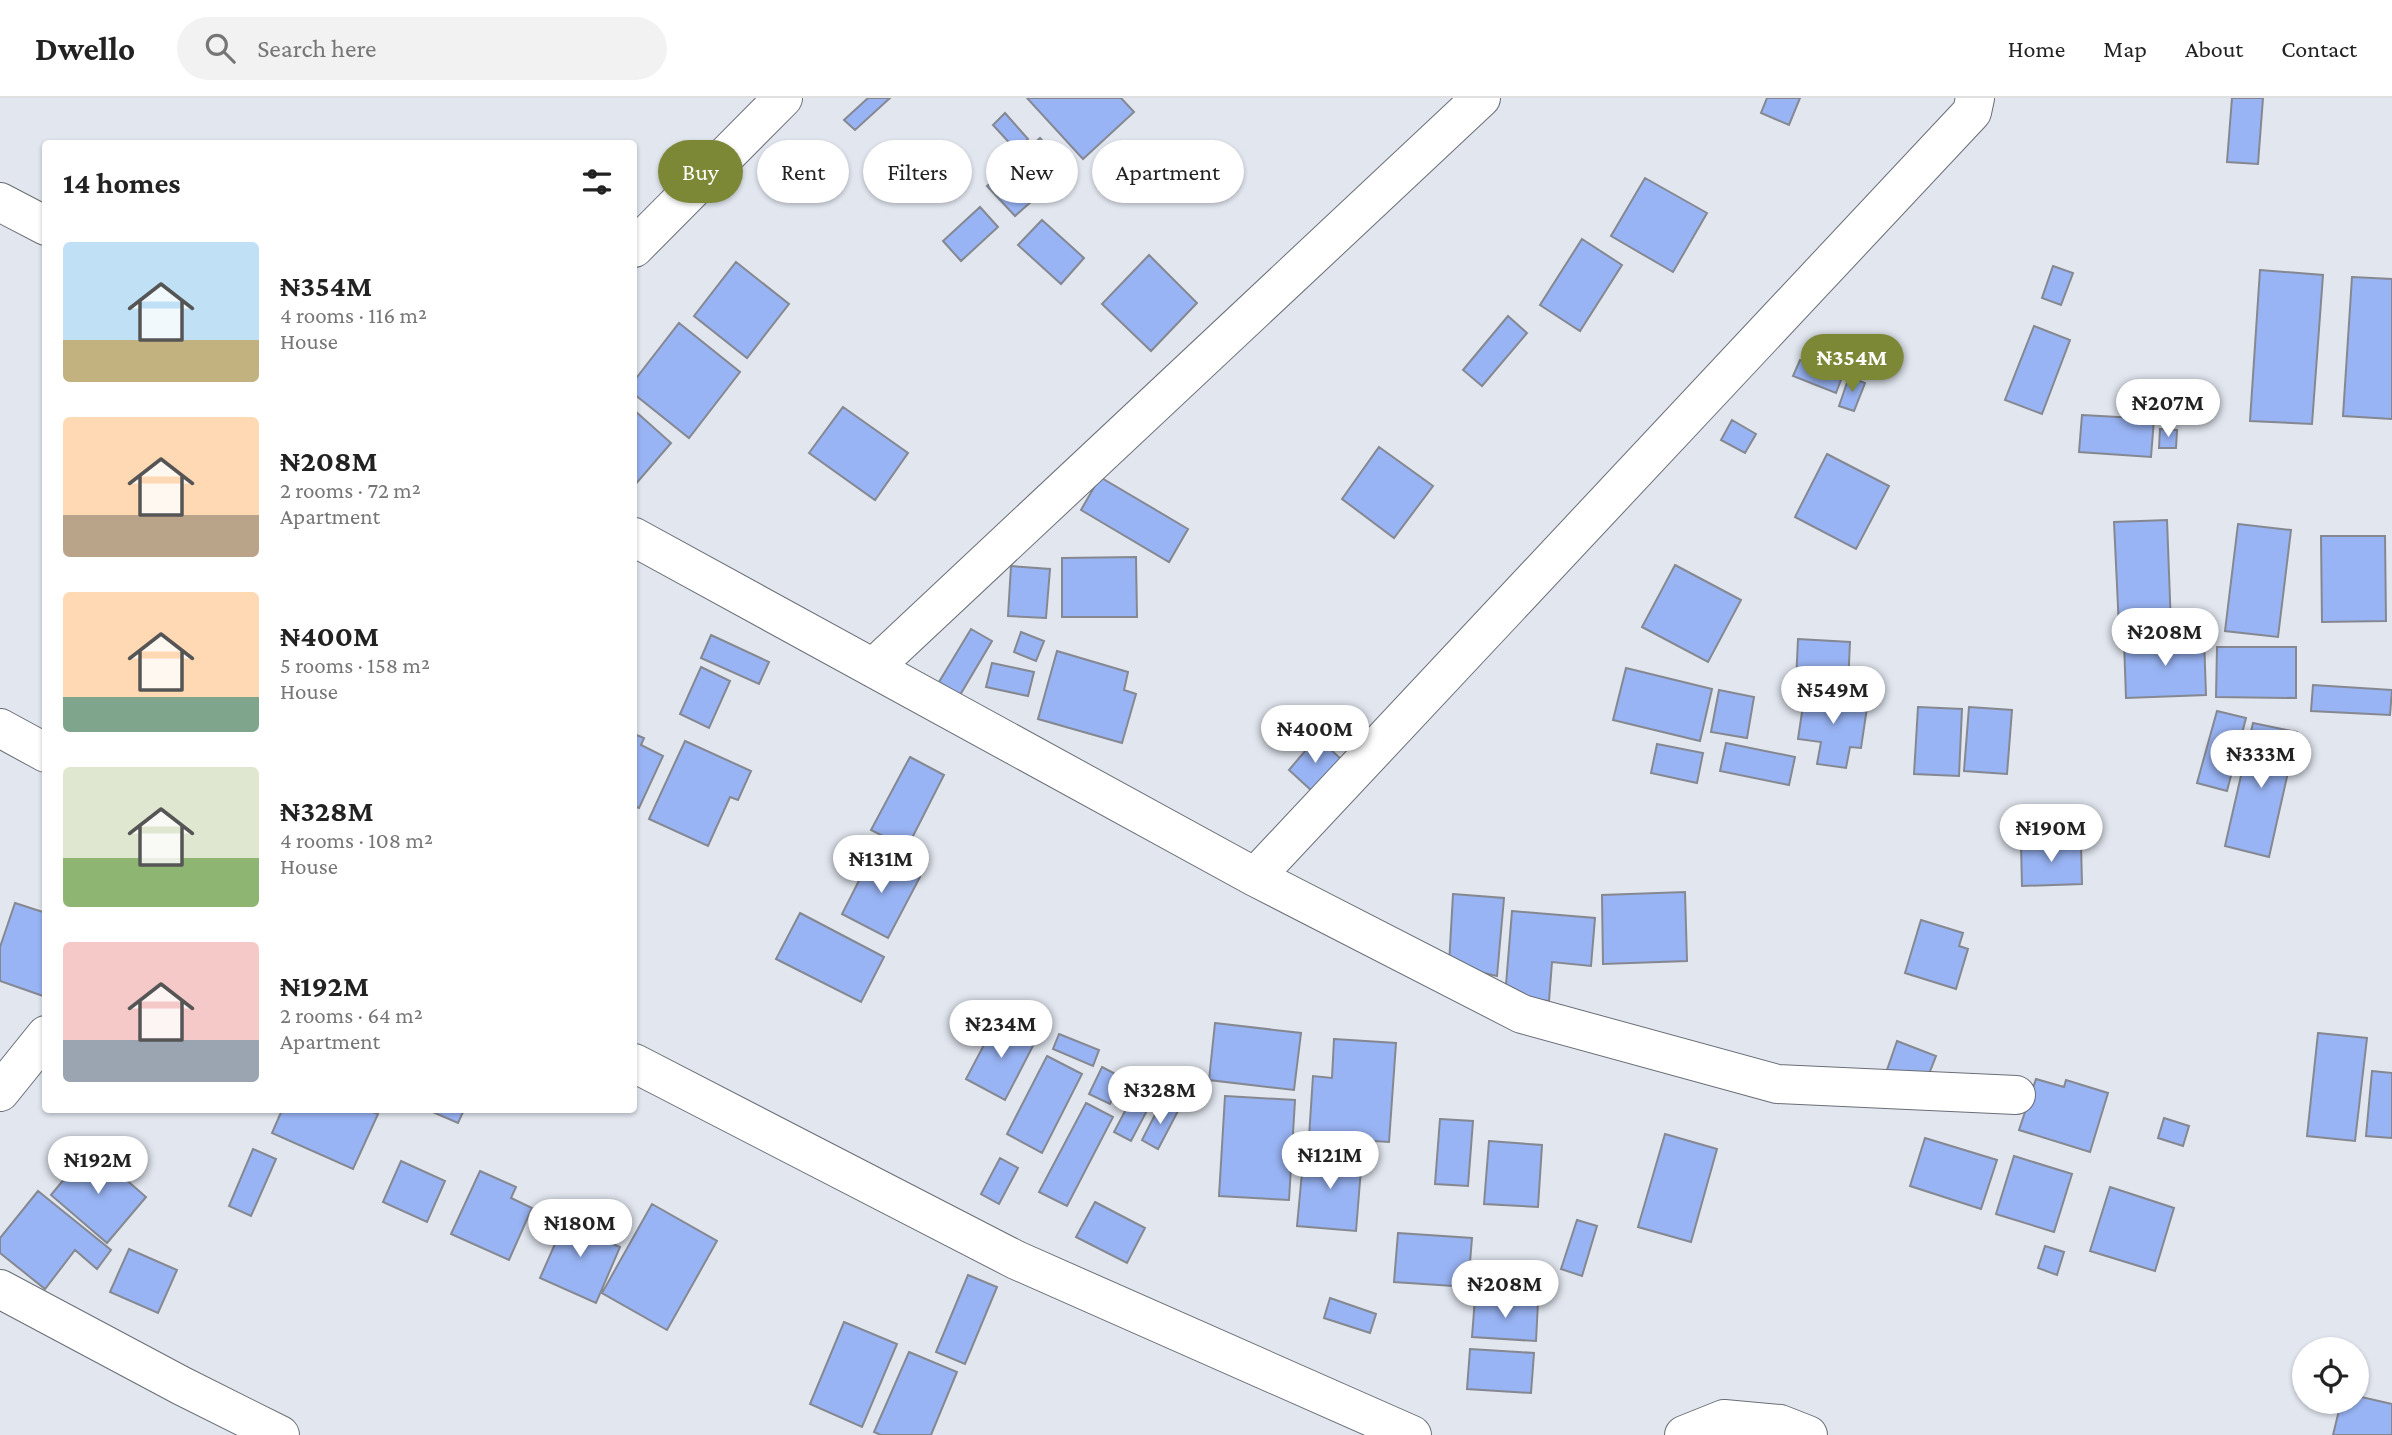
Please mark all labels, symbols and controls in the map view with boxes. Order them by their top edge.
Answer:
search box [177,17,667,80]
icon: search [201,29,239,67]
text: Dwello [35,30,135,67]
text: Search here [257,34,377,63]
text: Home [2008,35,2065,62]
text: Map [2103,35,2147,62]
text: About [2185,35,2243,62]
text: Contact [2281,35,2357,62]
chip: Buy [658,140,743,203]
chip: Rent [757,140,849,203]
chip: Filters [863,140,972,203]
chip: New [986,140,1078,203]
chip: Apartment [1092,140,1244,203]
icon: filters [578,163,616,201]
text: 14 homes [63,166,181,199]
text: ₦354M [280,269,372,302]
icon: home [119,270,203,354]
text: 4 rooms · 116 m² [280,302,427,328]
text: House [280,328,338,354]
pin: ₦354M [1803,334,1901,394]
text: ₦354M [1817,344,1887,370]
pin: ₦207M [2119,380,2217,439]
text: ₦207M [2132,389,2204,415]
text: ₦208M [280,444,378,477]
icon: home [119,445,203,529]
text: 2 rooms · 72 m² [280,477,421,503]
text: Apartment [280,503,380,529]
pin: ₦208M [2116,608,2214,668]
text: ₦208M [2128,618,2202,644]
text: ₦400M [280,619,379,652]
icon: home [119,620,203,704]
text: 5 rooms · 158 m² [280,652,430,678]
pin: ₦549M [1784,666,1882,726]
text: ₦549M [1797,676,1869,702]
text: House [280,678,338,704]
pin: ₦400M [1266,706,1364,765]
text: ₦400M [1277,715,1353,741]
pin: ₦333M [2212,730,2310,790]
text: ₦333M [2226,740,2296,766]
text: ₦328M [280,794,374,827]
icon: home [119,795,203,879]
pin: ₦190M [2002,804,2100,864]
text: ₦190M [2016,814,2086,840]
text: 4 rooms · 108 m² [280,827,433,853]
pin: ₦131M [832,836,930,895]
text: ₦131M [849,845,913,871]
text: House [280,853,338,879]
text: ₦192M [280,969,369,1002]
icon: home [119,970,203,1054]
pin: ₦234M [952,1000,1050,1060]
text: 2 rooms · 64 m² [280,1002,423,1028]
text: ₦234M [965,1010,1037,1036]
text: Apartment [280,1028,380,1054]
pin: ₦328M [1111,1066,1209,1126]
text: ₦328M [1124,1076,1196,1102]
pin: ₦121M [1281,1132,1379,1191]
pin: ₦192M [49,1136,147,1196]
text: ₦121M [1298,1141,1362,1167]
text: ₦192M [64,1146,132,1172]
pin: ₦180M [531,1200,629,1259]
text: ₦180M [544,1209,616,1235]
pin: ₦208M [1456,1260,1554,1320]
text: ₦208M [1468,1270,1542,1296]
map controls [2292,1337,2369,1414]
button: locate [2292,1337,2369,1414]

